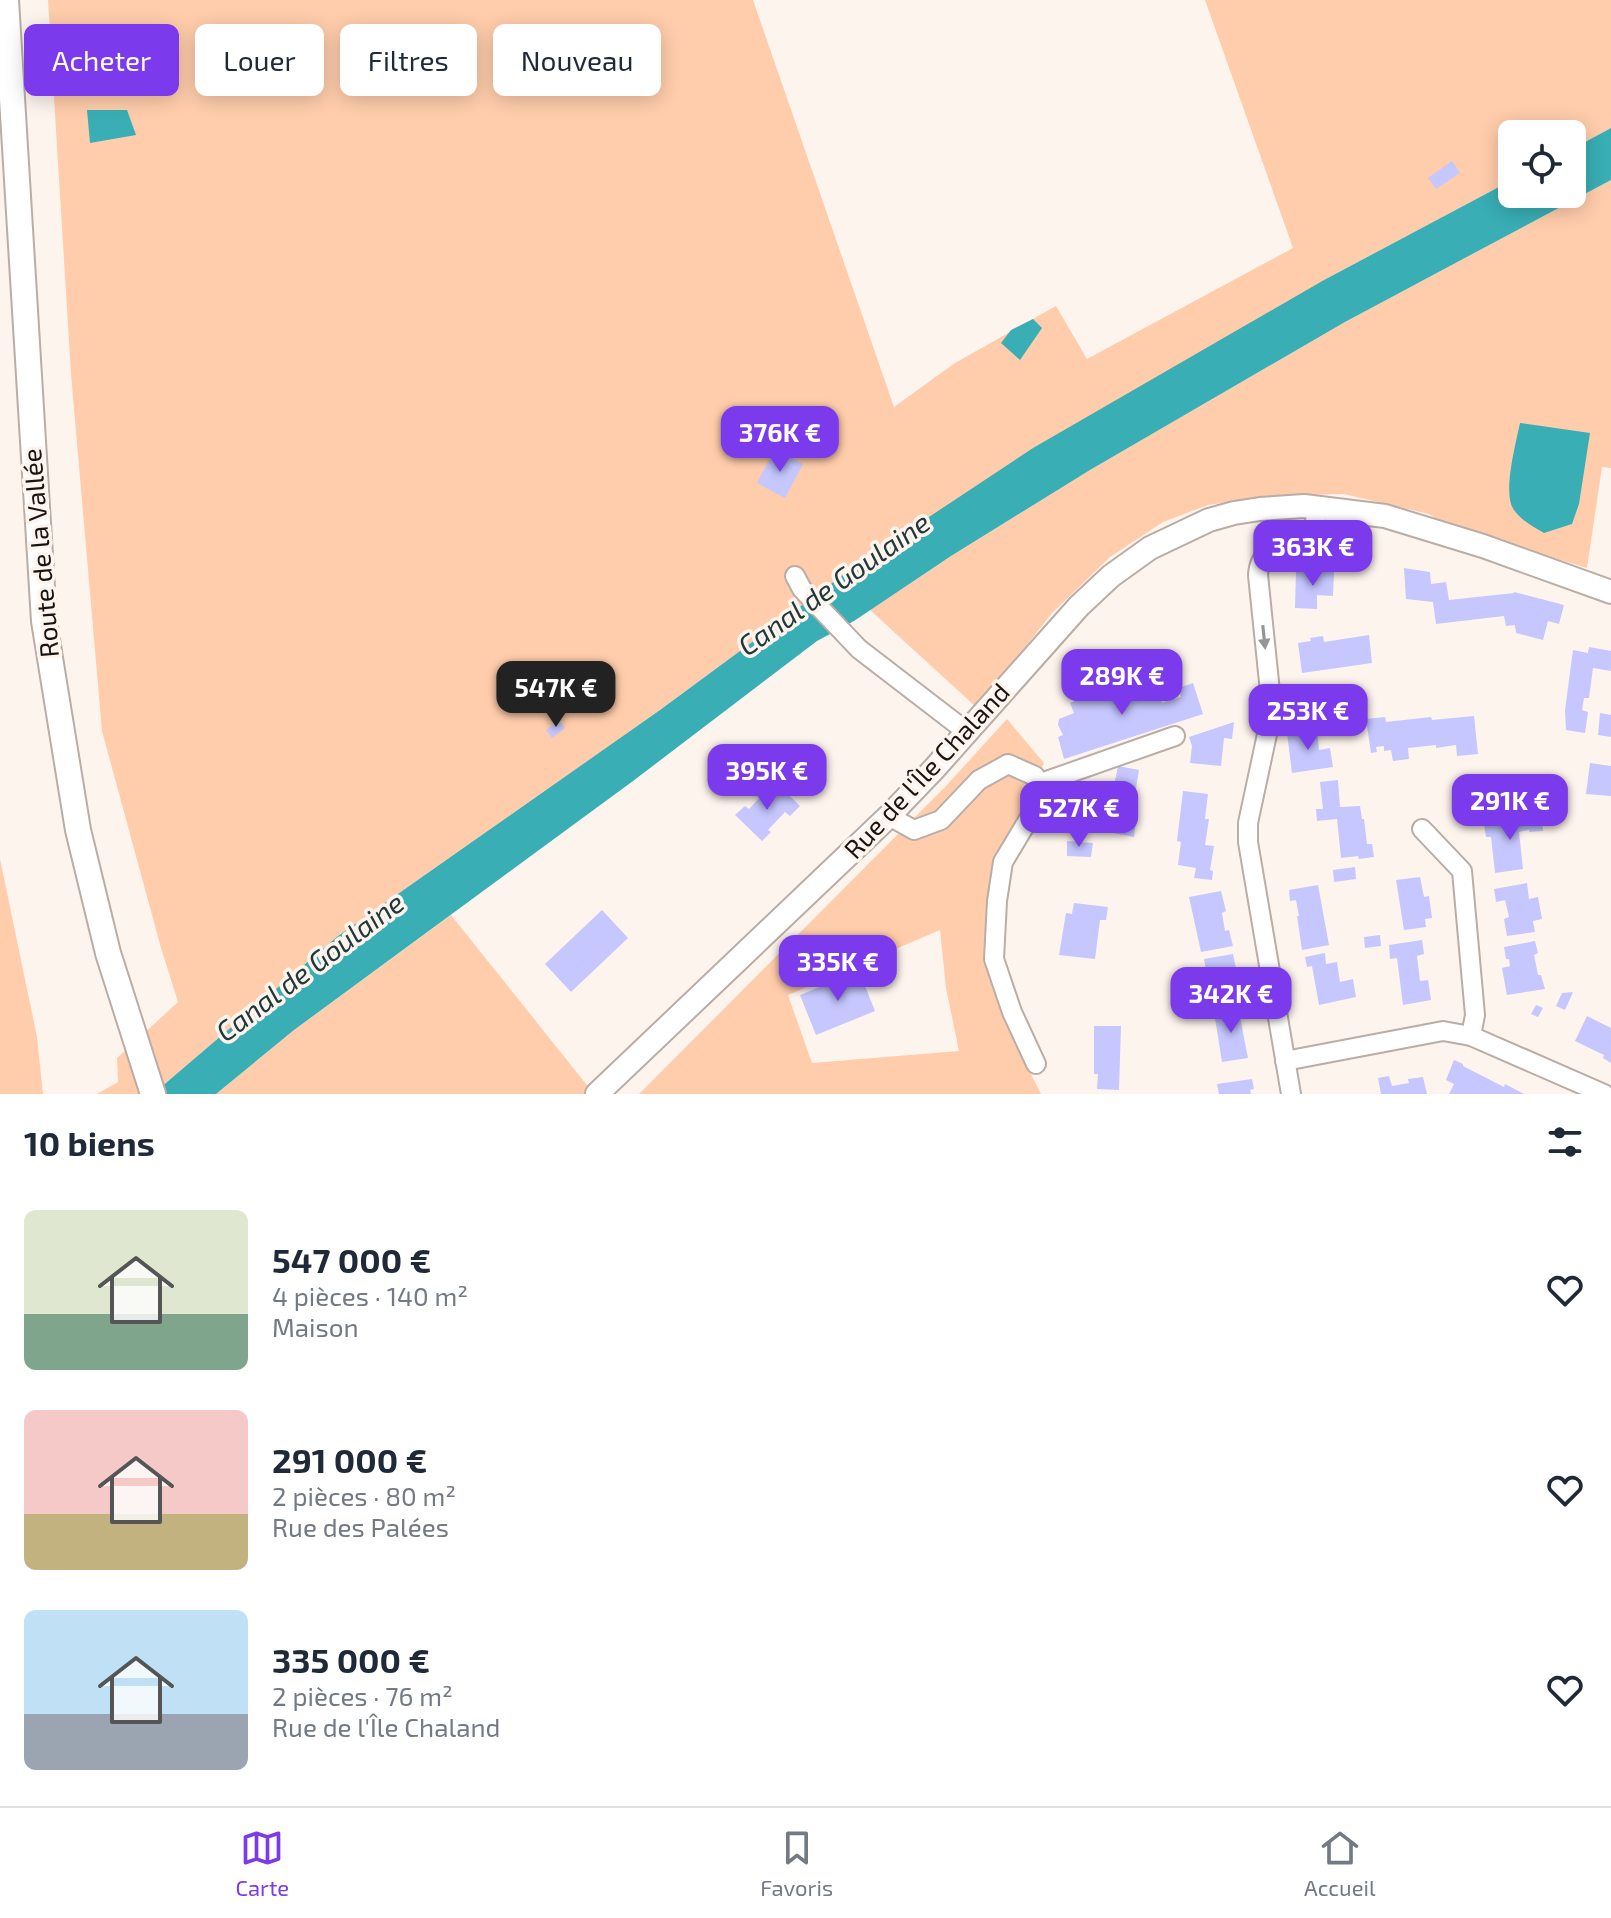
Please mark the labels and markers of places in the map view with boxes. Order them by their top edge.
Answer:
pin: 376K € [715,406,845,474]
pin: 363K € [1248,520,1378,588]
pin: 289K € [1057,649,1187,717]
pin: 547K € [491,661,621,729]
pin: 253K € [1243,684,1373,752]
pin: 395K € [702,744,832,812]
pin: 291K € [1445,774,1575,842]
pin: 527K € [1014,781,1144,849]
pin: 335K € [773,935,903,1003]
pin: 342K € [1166,967,1296,1035]

